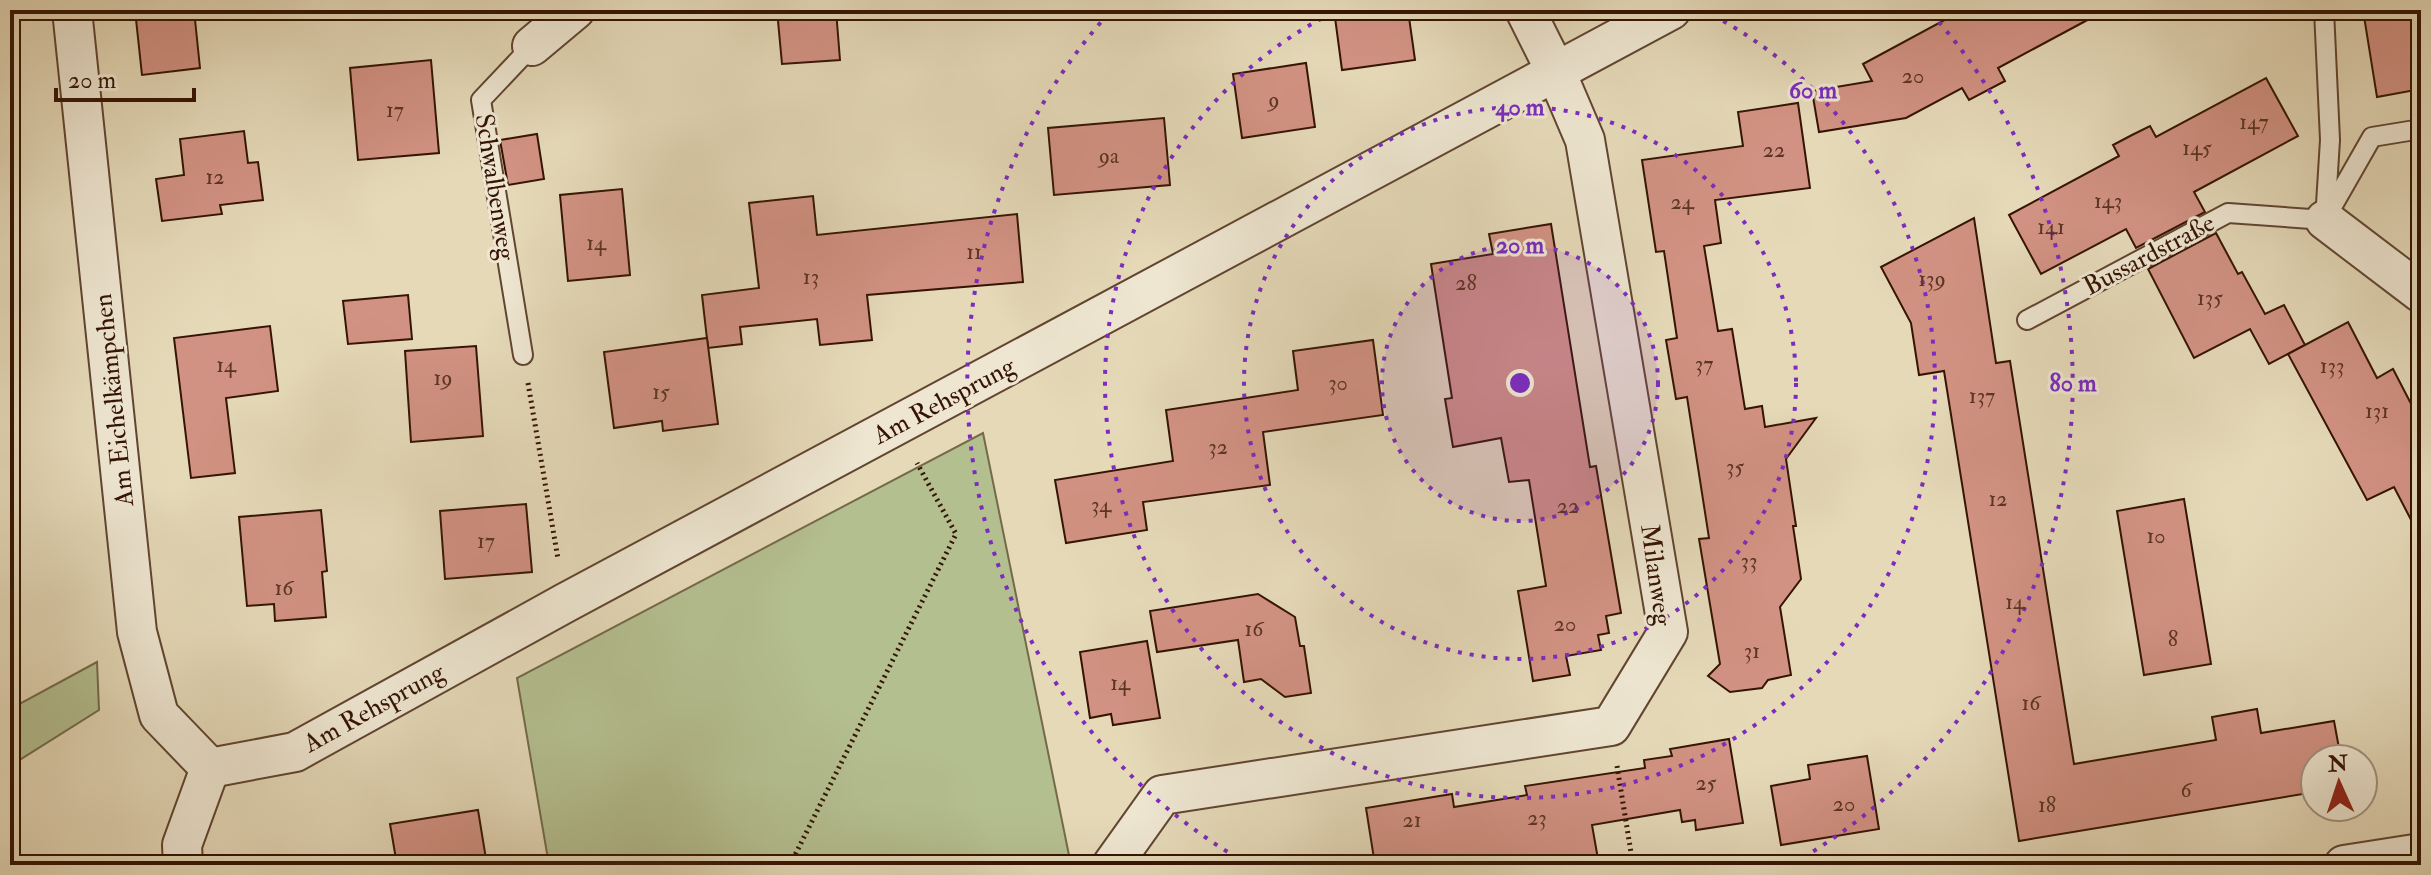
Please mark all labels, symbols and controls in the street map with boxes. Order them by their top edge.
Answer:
scale bar [56,52,194,102]
house number: 20 [1902,62,1924,90]
text: 20 m [68,65,117,96]
text: 60 m [1789,75,1837,106]
house number: 9 [1266,86,1280,114]
text: 40 m [1495,92,1545,123]
house number: 17 [386,96,404,124]
house number: 147 [2239,108,2269,136]
street label: Schwalbenweg [468,112,523,264]
house number: 145 [2182,134,2212,162]
house number: 22 [1763,136,1785,164]
house number: 9a [1097,142,1120,170]
house number: 12 [205,163,225,191]
house number: 143 [2094,187,2122,215]
house number: 24 [1670,188,1695,216]
street label: Bussardstraße [2078,207,2220,303]
house number: 141 [2037,213,2065,241]
house number: 14 [586,229,607,257]
text: 20 m [1496,230,1544,261]
house number: 11 [966,238,982,266]
house number: 13 [803,263,819,291]
house number: 139 [1918,265,1946,293]
house number: 28 [1455,269,1477,297]
house number: 135 [2197,284,2223,312]
street label: Am Eichelkämpchen [87,292,142,509]
street label: Am Rehsprung [867,350,1022,453]
house number: 37 [1695,350,1713,378]
house number: 14 [216,351,237,379]
house number: 133 [2320,352,2344,380]
house number: 19 [433,364,453,392]
text: 80 m [2049,368,2097,399]
house number: 30 [1328,369,1348,397]
centre of rings [1506,369,1534,397]
house number: 15 [652,378,670,406]
house number: 137 [1969,382,1995,410]
house number: 131 [2365,397,2389,425]
house number: 32 [1208,433,1228,461]
house number: 35 [1726,453,1744,481]
house number: 12 [1988,485,2008,513]
house number: 34 [1091,491,1112,519]
house number: 22 [1557,492,1579,520]
street label: Milanweg [1633,522,1679,629]
house number: 10 [2146,522,2166,550]
house number: 17 [477,527,495,555]
house number: 33 [1741,547,1757,575]
house number: 16 [275,574,295,602]
house number: 14 [2005,588,2026,616]
house number: 20 [1554,610,1576,638]
house number: 16 [1245,615,1265,643]
house number: 8 [2168,625,2178,653]
house number: 31 [1744,637,1760,665]
street label: Am Rehsprung [297,656,452,761]
house number: 14 [1110,669,1131,697]
house number: 16 [2022,689,2042,717]
north arrow [2299,743,2379,823]
text: N [2326,750,2349,779]
house number: 25 [1696,769,1717,797]
house number: 6 [2180,776,2193,804]
house number: 20 [1833,790,1855,818]
house number: 18 [2038,791,2056,819]
house number: 23 [1527,804,1547,832]
house number: 21 [1402,806,1422,834]

